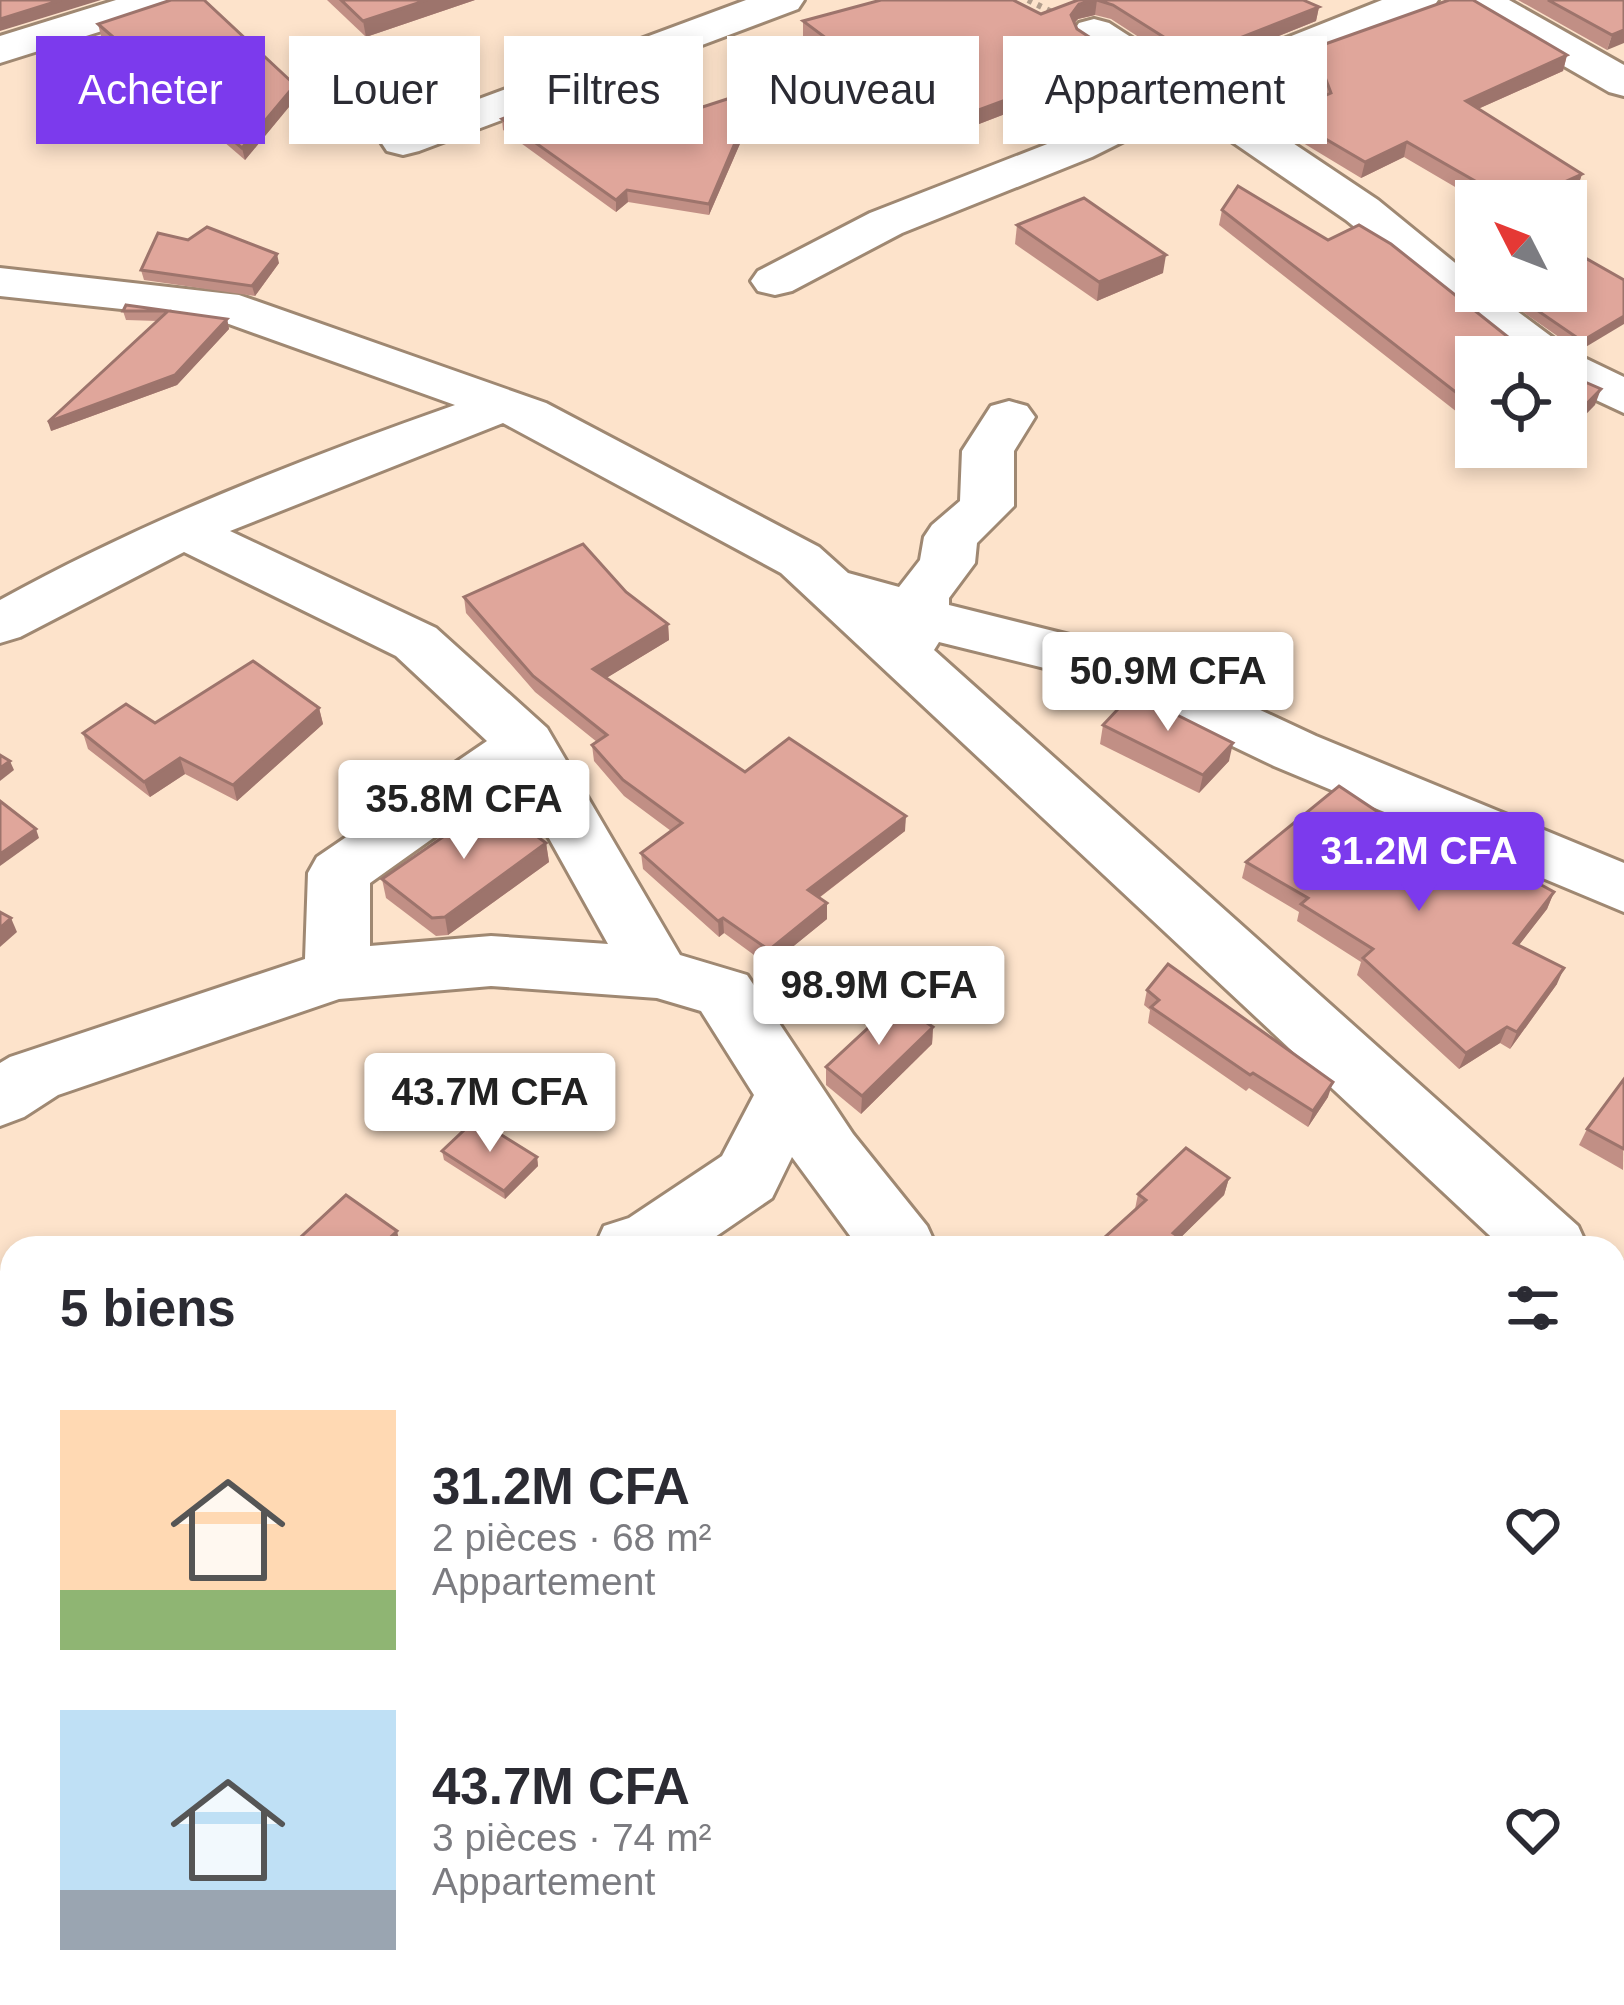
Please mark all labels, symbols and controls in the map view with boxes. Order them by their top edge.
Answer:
chip: Acheter [36,36,265,144]
chip: Louer [289,36,480,144]
chip: Filtres [504,36,703,144]
chip: Nouveau [727,36,979,144]
chip: Appartement [1003,36,1327,144]
north arrow [1455,180,1587,312]
map controls [1455,180,1587,468]
button: locate [1455,336,1587,468]
pin: 50.9M CFA [1031,632,1305,734]
text: 50.9M CFA [1069,649,1267,692]
pin: 35.8M CFA [327,760,601,862]
text: 35.8M CFA [365,777,563,820]
pin: 31.2M CFA [1282,812,1556,914]
text: 31.2M CFA [1320,829,1518,872]
pin: 98.9M CFA [742,946,1016,1048]
text: 98.9M CFA [780,963,978,1006]
pin: 43.7M CFA [353,1053,627,1155]
text: 43.7M CFA [391,1070,589,1113]
icon: filters [1500,1275,1566,1341]
text: 5 biens [60,1280,236,1337]
icon: home [156,1458,300,1602]
text: 31.2M CFA [432,1458,690,1515]
icon: heart [1500,1497,1566,1563]
text: 2 pièces · 68 m² [432,1516,712,1559]
text: Appartement [432,1560,655,1603]
icon: home [156,1758,300,1902]
text: 43.7M CFA [432,1758,690,1815]
icon: heart [1500,1797,1566,1863]
text: 3 pièces · 74 m² [432,1816,712,1859]
text: Appartement [432,1860,655,1903]

